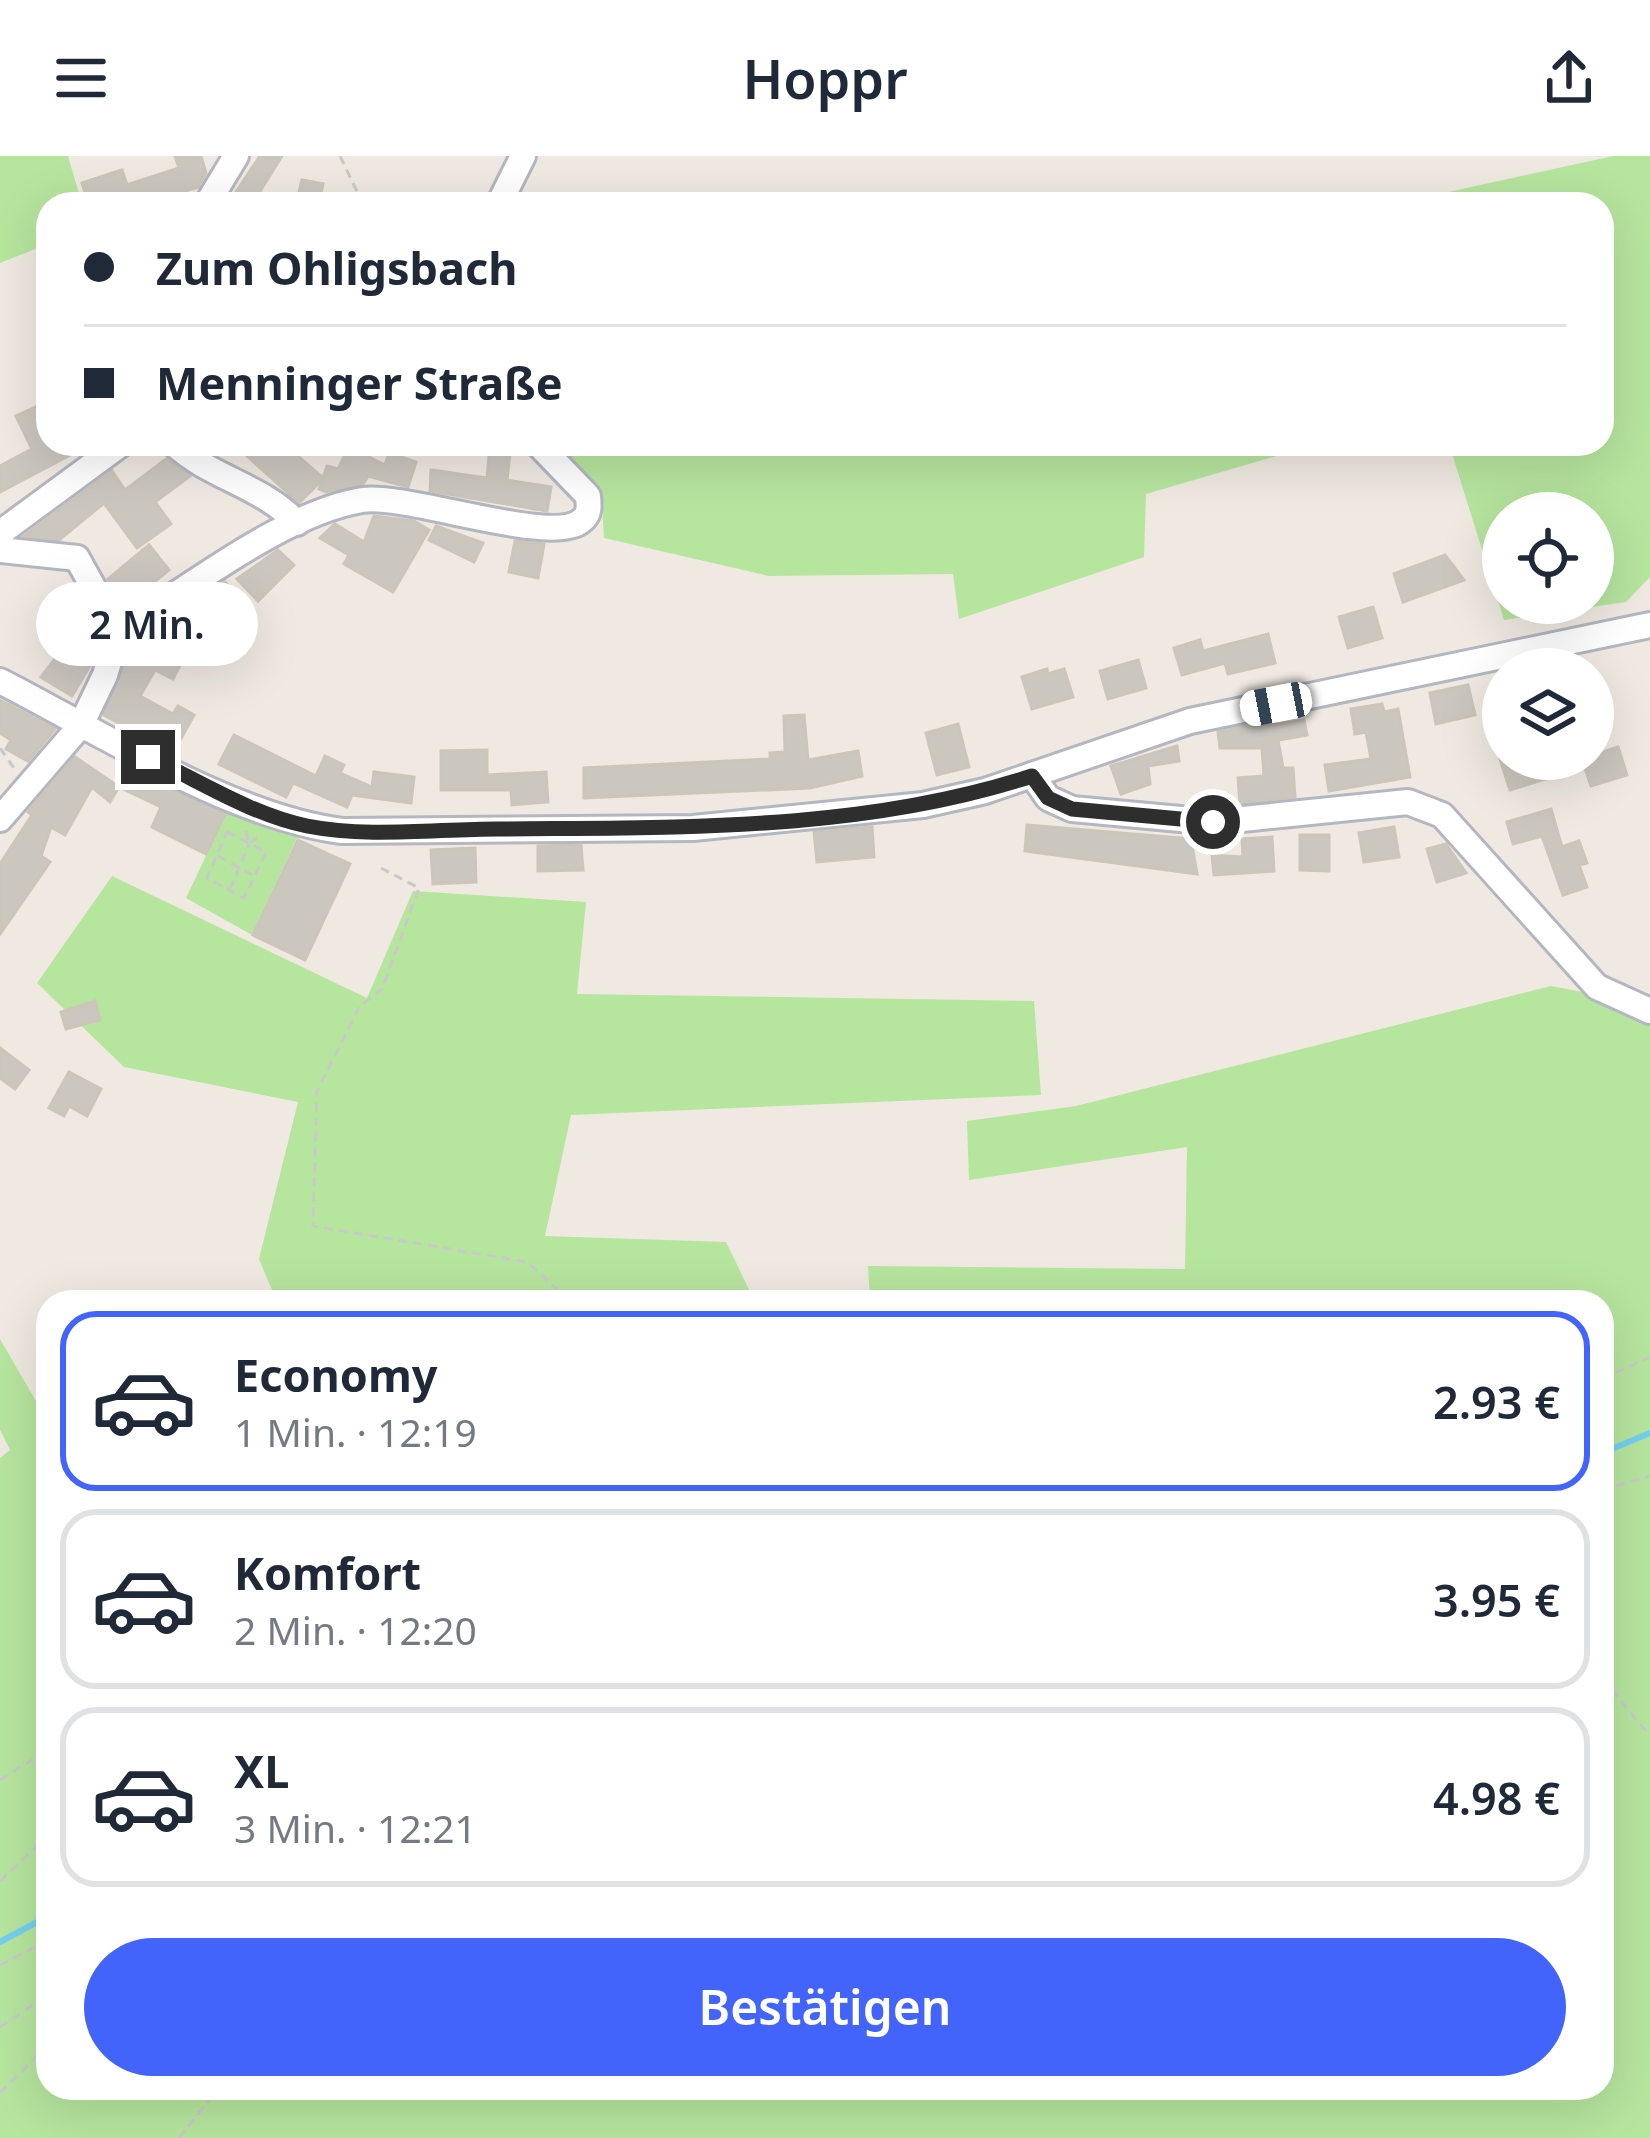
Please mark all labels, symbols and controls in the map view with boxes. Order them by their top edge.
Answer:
text: Hoppr [742,41,908,115]
icon: menu [48,45,114,111]
icon: share [1536,45,1602,111]
text: Zum Ohligsbach [156,237,518,298]
text: Menninger Straße [156,352,563,413]
map controls [1482,492,1614,780]
button: locate [1482,492,1614,624]
callout: 2 Min. [37,583,259,667]
text: 2 Min. [89,597,205,650]
button: layers [1482,648,1614,780]
car [1237,679,1315,729]
route end [121,730,175,784]
route start [1186,795,1240,849]
text: Economy [234,1344,438,1405]
icon: car [90,1347,198,1455]
text: 2.93 € [1433,1371,1560,1432]
text: 1 Min. · 12:19 [234,1405,477,1458]
text: Komfort [234,1542,421,1603]
icon: car [90,1545,198,1653]
text: 3.95 € [1433,1569,1560,1630]
text: 2 Min. · 12:20 [234,1603,477,1656]
text: XL [234,1740,289,1801]
icon: car [90,1743,198,1851]
text: 4.98 € [1433,1767,1560,1828]
text: 3 Min. · 12:21 [234,1801,477,1854]
button: Bestätigen [84,1938,1566,2076]

